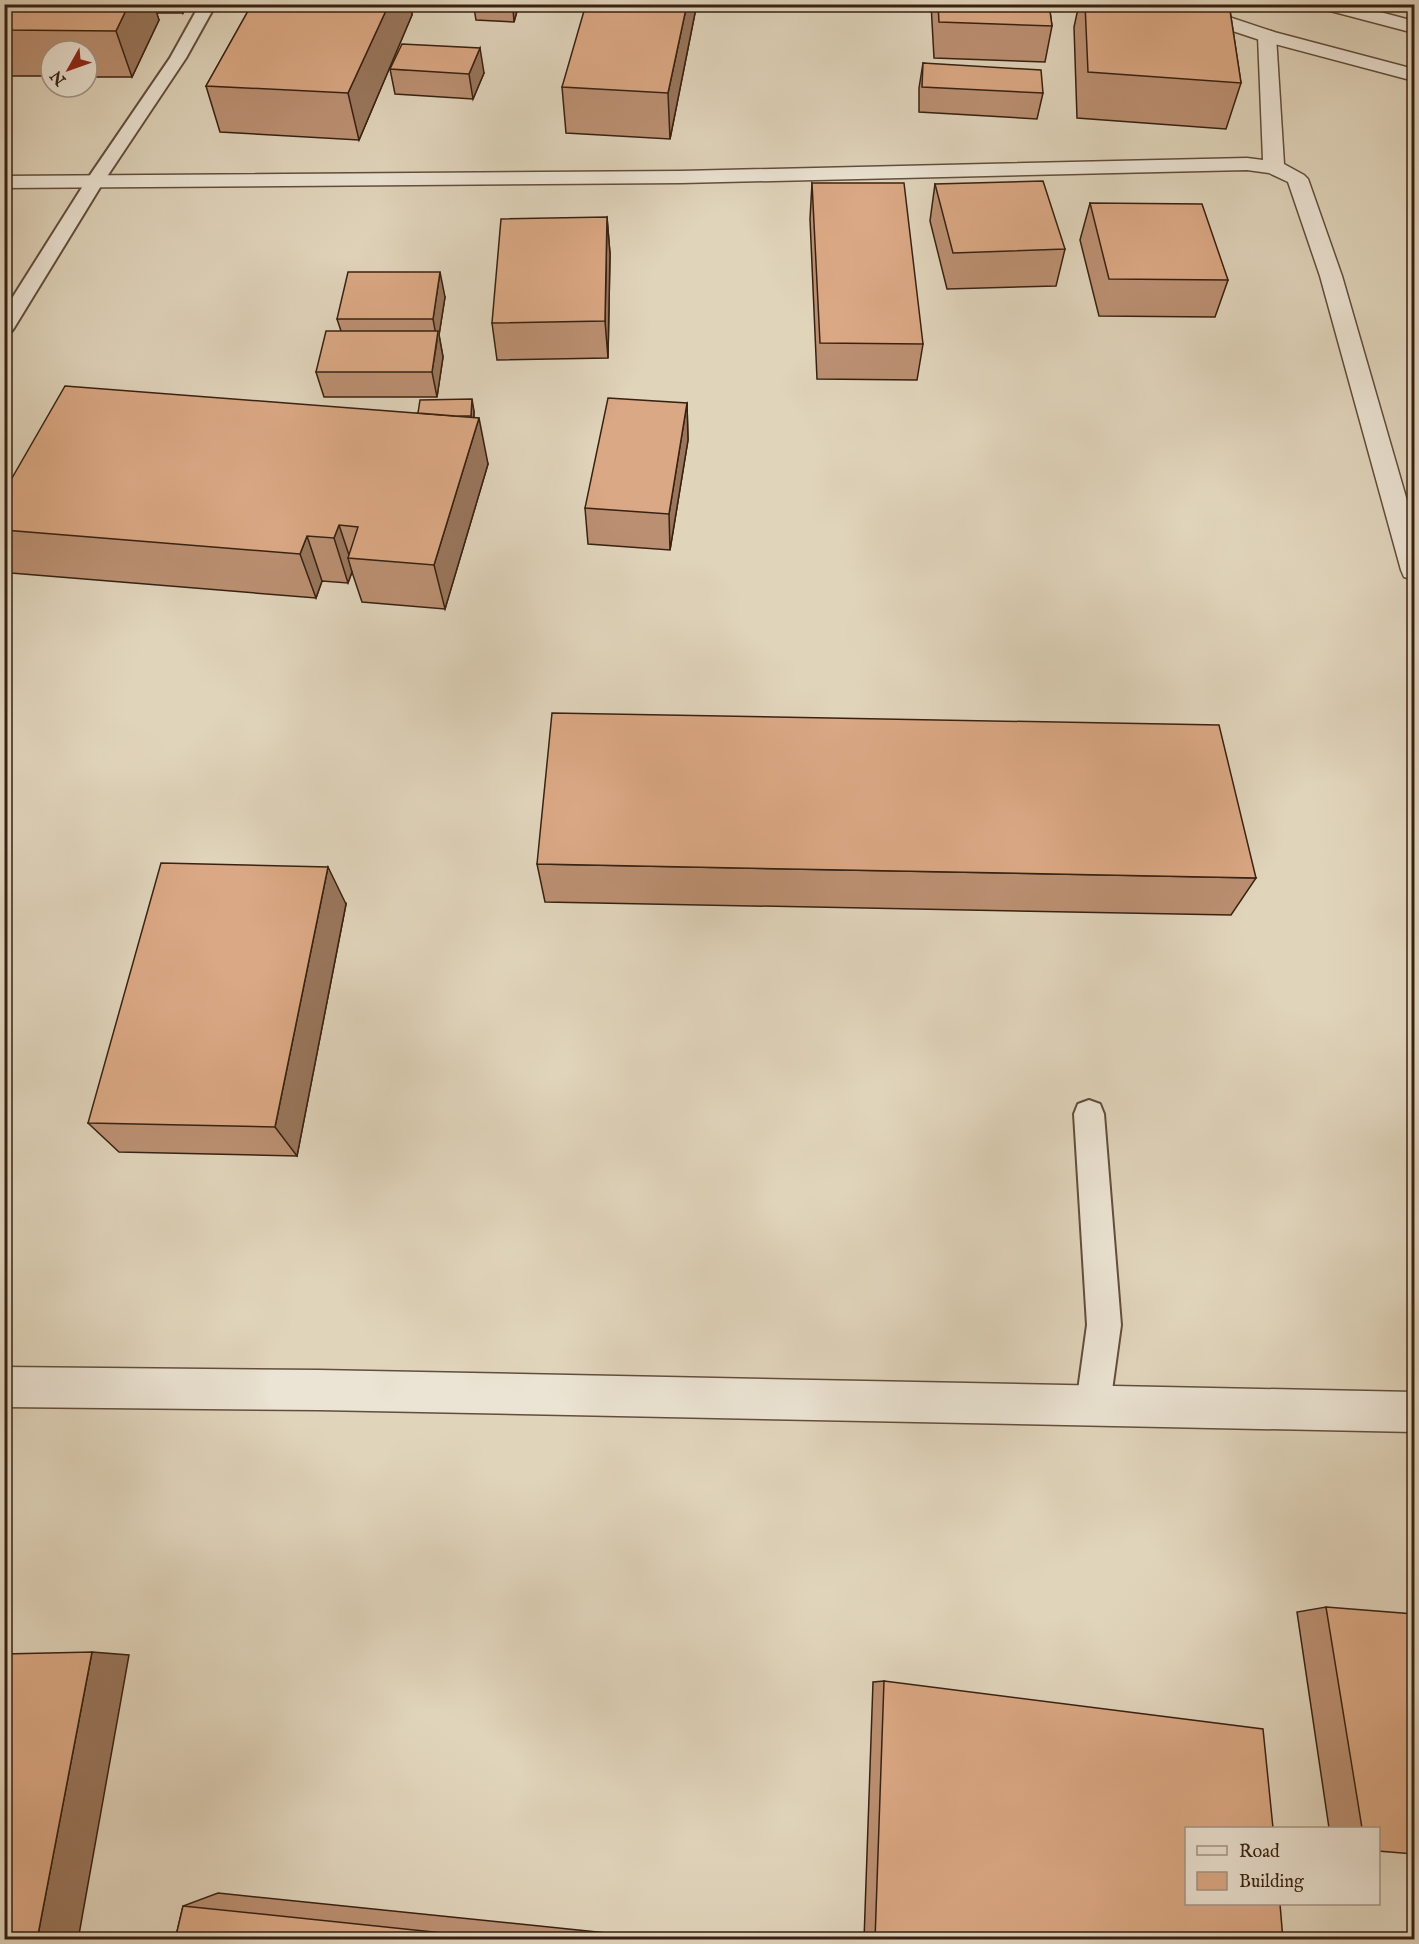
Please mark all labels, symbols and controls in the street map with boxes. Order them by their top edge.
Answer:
north arrow [39,39,99,99]
text: N [47,66,72,90]
legend [1185,1827,1380,1905]
text: Road [1239,1841,1280,1864]
text: Building [1239,1871,1304,1894]

